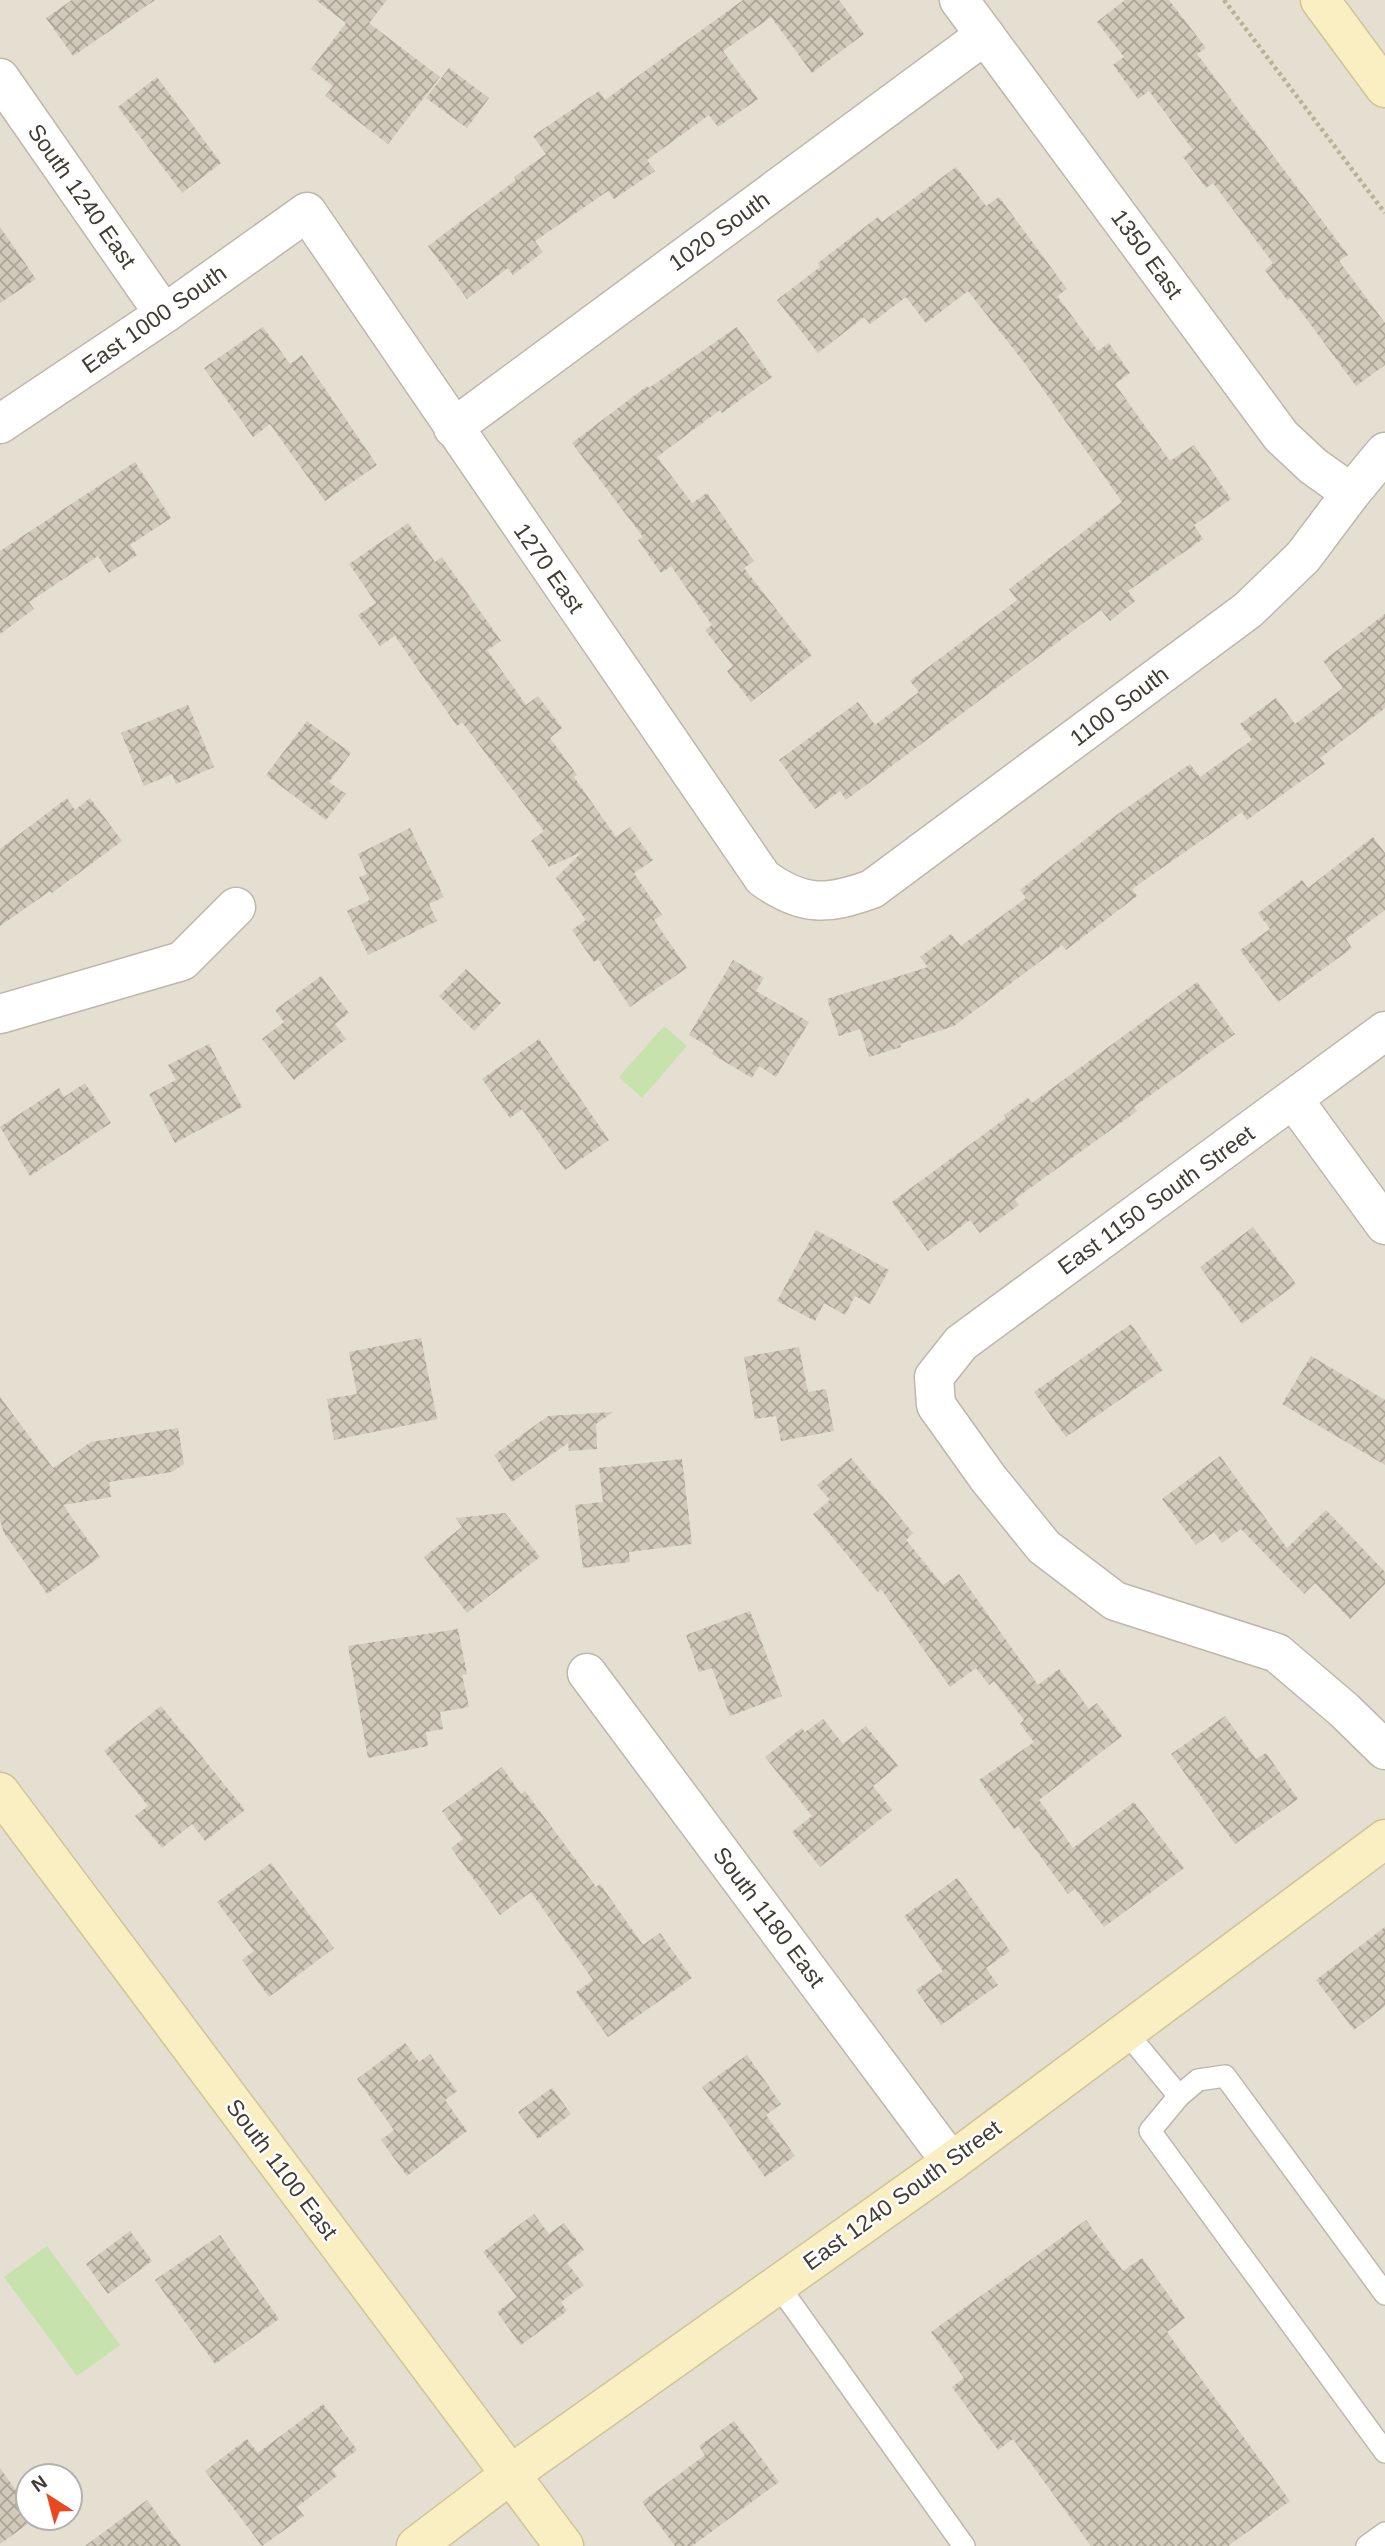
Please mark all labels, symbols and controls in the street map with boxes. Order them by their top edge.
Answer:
street label: South 1240 East [23,119,142,274]
street label: 1020 South [664,186,774,276]
street label: 1350 East [1106,204,1188,304]
street label: East 1000 South [77,260,231,378]
street label: 1270 East [509,518,590,618]
street label: 1100 South [1065,661,1173,751]
street label: East 1150 South Street [1053,1120,1260,1280]
street label: South 1180 East [708,1842,830,1993]
street label: South 1100 East [221,2094,343,2245]
street label: East 1240 South Street [798,2114,1006,2275]
north arrow [14,2462,84,2532]
text: N [28,2471,51,2496]

